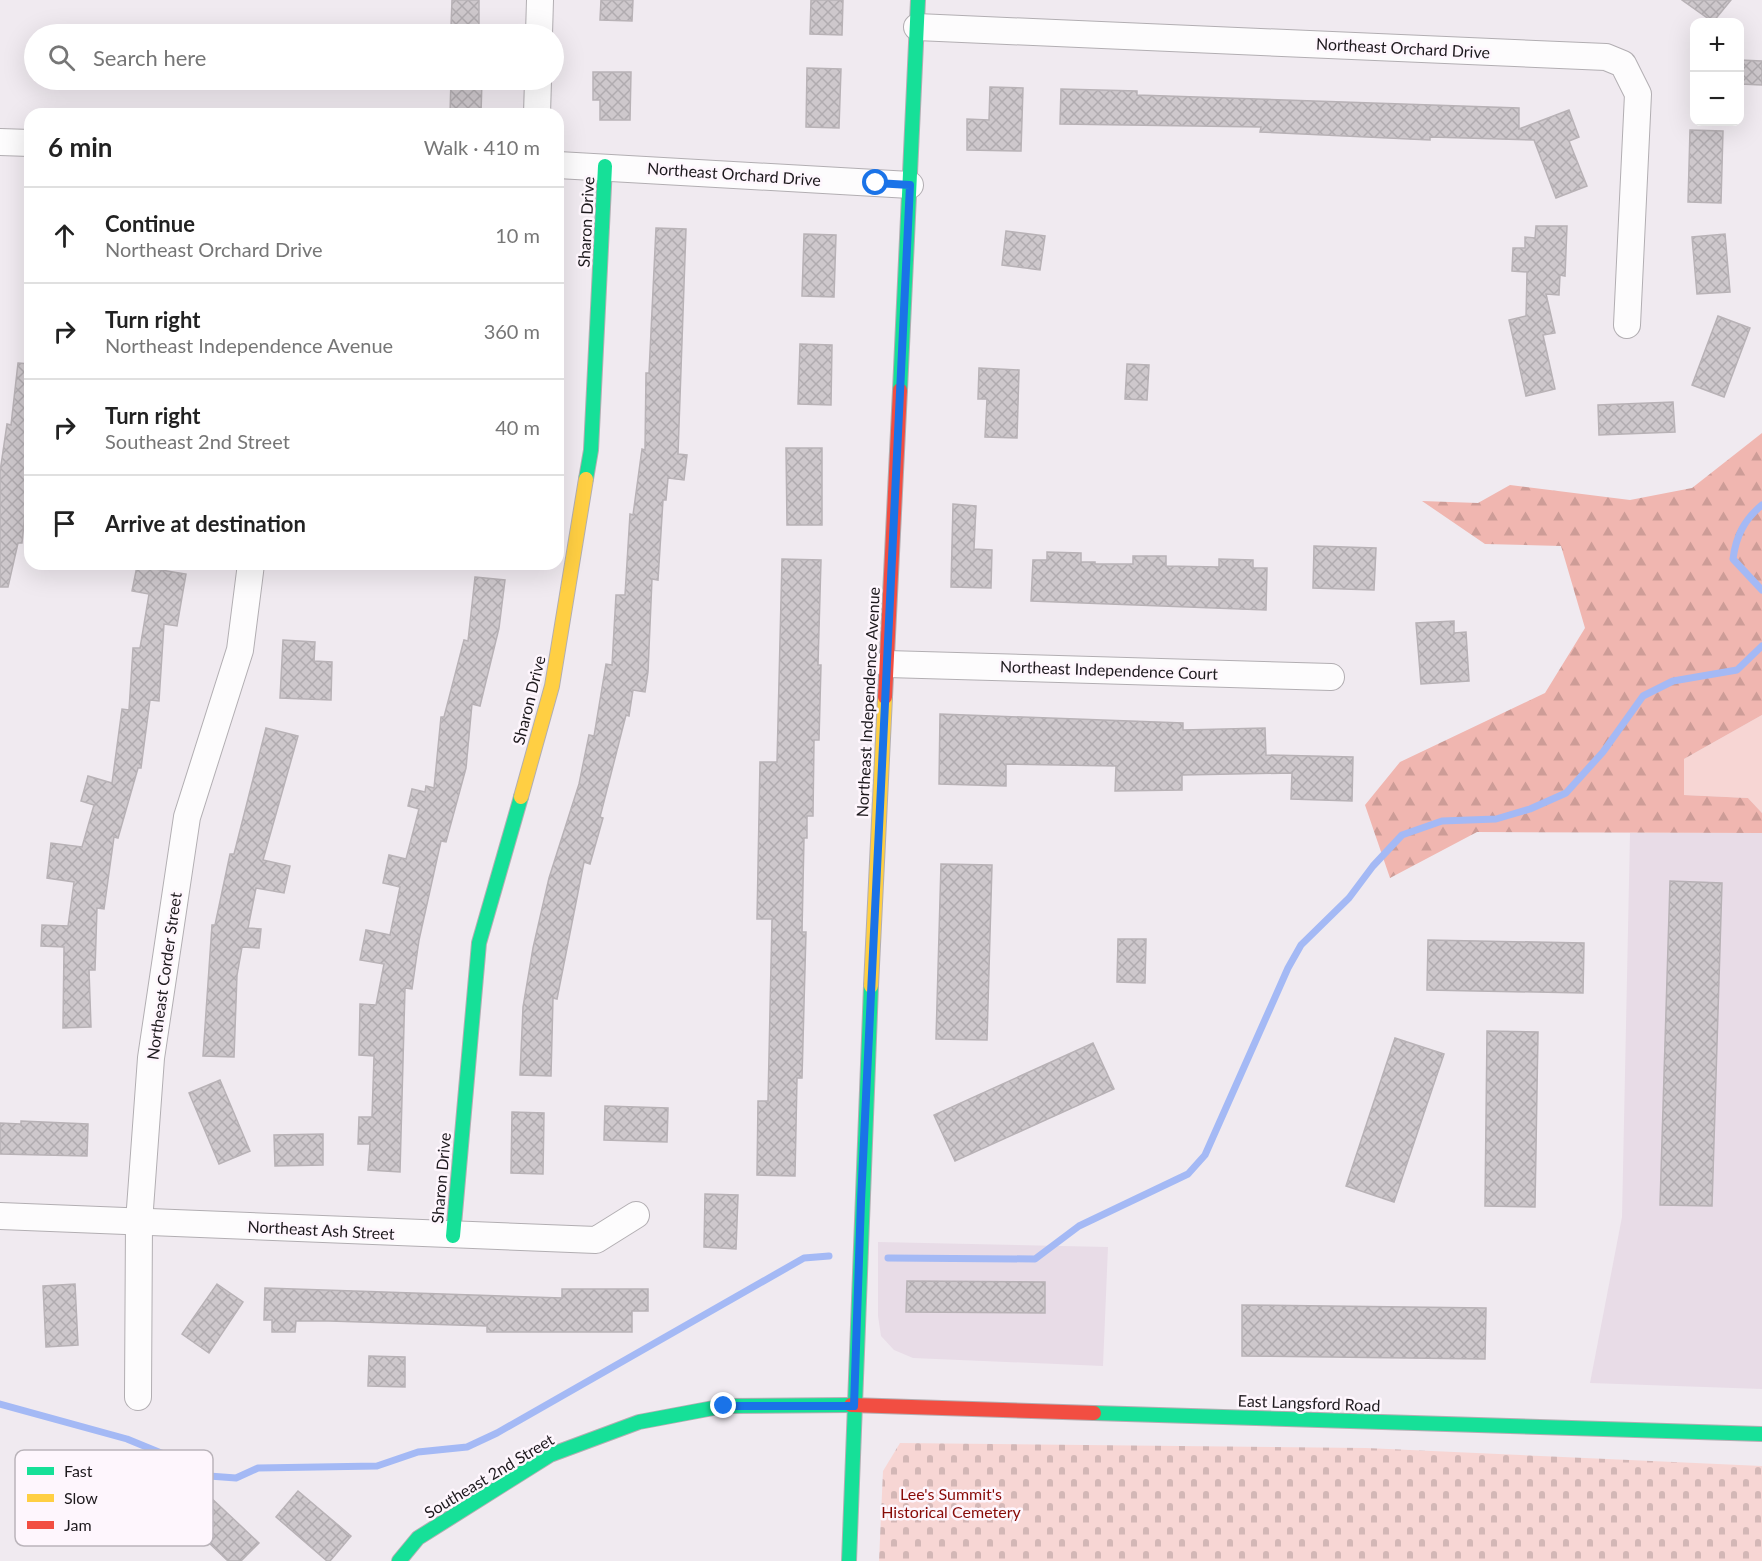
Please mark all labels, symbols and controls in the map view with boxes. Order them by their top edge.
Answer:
map controls [1690,18,1744,126]
button: + [1690,18,1744,72]
search box [24,24,564,90]
street label: Northeast Orchard Drive [1316,33,1490,62]
icon: search [45,41,78,74]
text: Search here [93,44,206,71]
button: − [1690,72,1744,126]
text: 6 min [48,131,112,163]
text: Walk · 410 m [424,135,540,159]
street label: Northeast Orchard Drive [647,158,822,189]
route start [862,169,888,195]
street label: Sharon Drive [574,176,597,268]
text: Continue [105,210,195,237]
icon: ahead [48,219,81,252]
text: 10 m [495,223,540,247]
text: Northeast Orchard Drive [105,237,323,261]
text: Turn right [105,306,200,333]
icon: right [48,315,81,348]
text: 360 m [484,319,540,343]
text: Northeast Independence Avenue [105,333,393,357]
text: Turn right [105,402,200,429]
icon: right [48,411,81,444]
text: 40 m [495,415,540,439]
text: Southeast 2nd Street [105,429,290,453]
icon: arrive [48,507,81,540]
text: Arrive at destination [105,510,306,537]
street label: Northeast Independence Avenue [852,586,883,818]
street label: Sharon Drive [508,653,549,746]
street label: Northeast Independence Court [1000,656,1219,683]
street label: Northeast Corder Street [142,891,185,1061]
street label: Sharon Drive [427,1132,454,1224]
street label: Northeast Ash Street [247,1216,395,1243]
street label: East Langsford Road [1237,1391,1381,1414]
route end [710,1392,736,1418]
street label: Southeast 2nd Street [420,1429,557,1522]
legend [15,1450,213,1546]
text: Fast [64,1461,93,1480]
park label: Lee's Summit's Historical Cemetery [881,1484,1021,1521]
text: Slow [64,1488,98,1507]
text: Jam [64,1515,92,1534]

